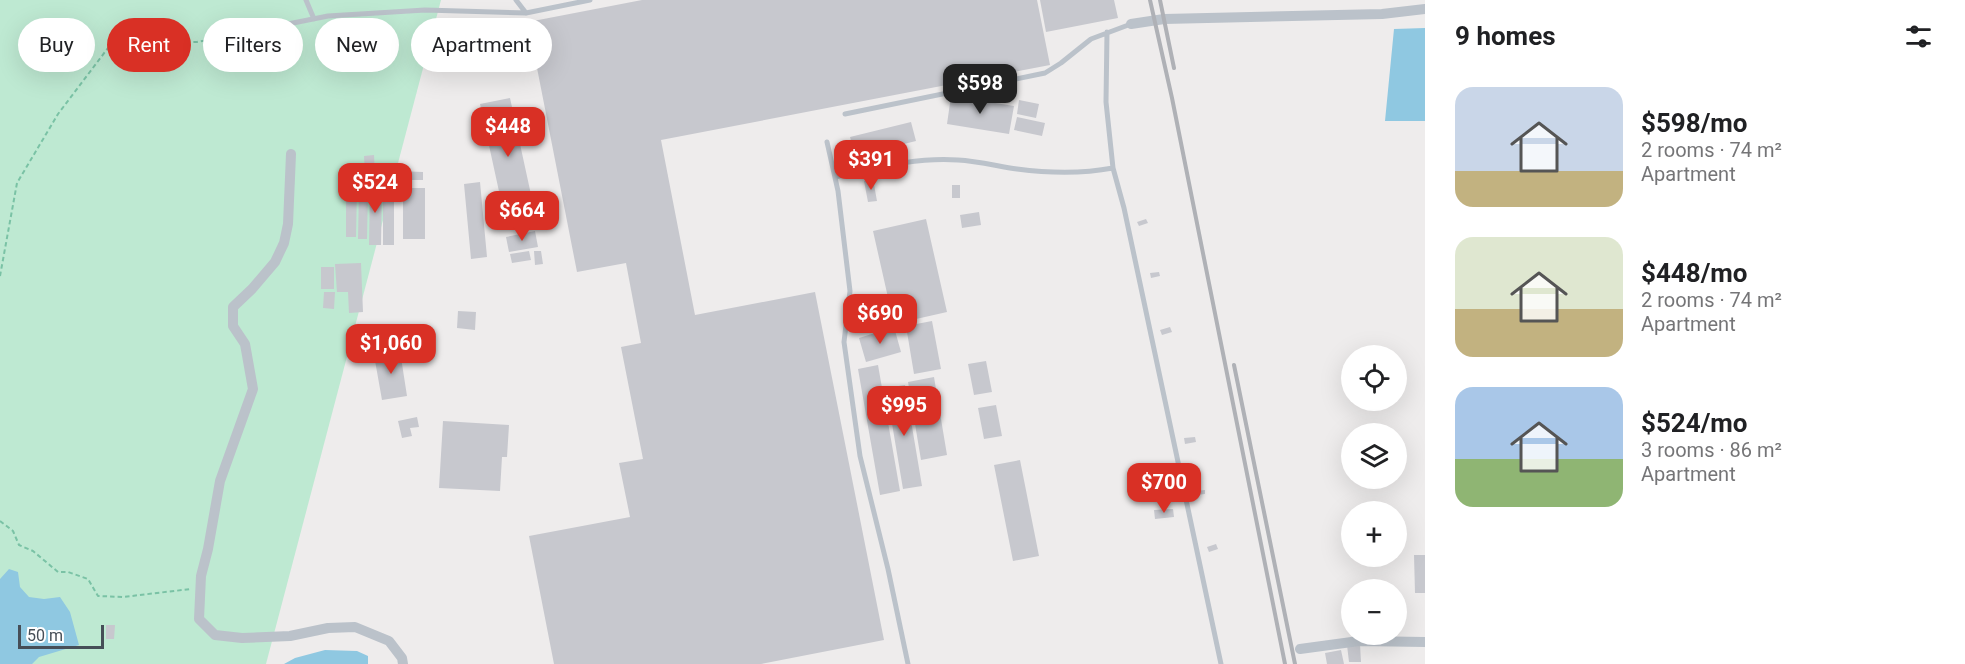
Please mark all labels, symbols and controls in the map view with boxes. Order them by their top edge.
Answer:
chip: Buy [18,18,95,72]
chip: Rent [107,18,191,72]
chip: Filters [203,18,303,72]
chip: New [315,18,399,72]
chip: Apartment [411,18,552,72]
icon: filters [1902,20,1935,53]
text: 9 homes [1455,21,1556,51]
pin: $598 [944,64,1016,115]
text: $598 [957,71,1003,95]
pin: $448 [472,107,544,158]
text: $598/mo [1641,108,1748,138]
icon: home [1503,111,1575,183]
text: $448 [485,114,531,138]
text: 2 rooms · 74 m² [1641,138,1782,162]
pin: $391 [835,140,907,191]
text: $391 [848,147,894,171]
text: Apartment [1641,162,1736,186]
pin: $524 [339,163,411,214]
text: $524 [352,170,398,194]
pin: $664 [486,191,558,242]
text: $664 [499,198,545,222]
text: $448/mo [1641,258,1748,288]
icon: home [1503,261,1575,333]
text: 2 rooms · 74 m² [1641,288,1782,312]
pin: $690 [844,294,916,345]
text: $690 [857,301,903,325]
text: Apartment [1641,312,1736,336]
pin: $1,060 [342,324,440,375]
text: $1,060 [360,331,422,355]
map controls [1341,345,1407,645]
button: locate [1341,345,1407,411]
pin: $995 [868,386,940,437]
text: $995 [881,393,927,417]
text: $524/mo [1641,408,1748,438]
icon: home [1503,411,1575,483]
button: layers [1341,423,1407,489]
text: 3 rooms · 86 m² [1641,438,1782,462]
text: Apartment [1641,462,1736,486]
pin: $700 [1128,463,1200,514]
text: $700 [1141,470,1187,494]
button: + [1341,501,1407,567]
button: − [1341,579,1407,645]
scale bar [18,622,104,650]
text: 50 m [27,626,63,645]

